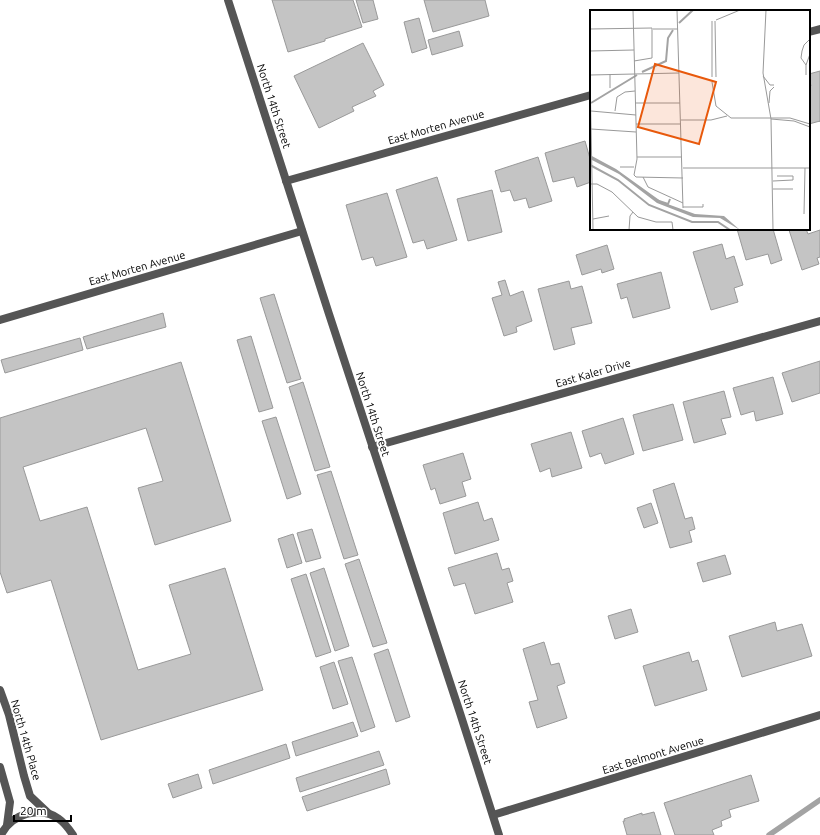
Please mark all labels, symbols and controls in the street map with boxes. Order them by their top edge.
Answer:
inset map [590,10,810,230]
street label: North 14th Street [255,62,293,150]
street label: East Morten Avenue [386,107,486,147]
street label: East Morten Avenue [87,248,187,288]
street label: East Kaler Drive [554,357,632,389]
street label: North 14th Street [354,370,392,458]
street label: North 14th Street [456,678,494,766]
street label: North 14th Place [9,698,43,782]
street label: East Belmont Avenue [601,734,705,776]
scale bar [14,797,71,823]
text: 20 m [20,804,47,817]

